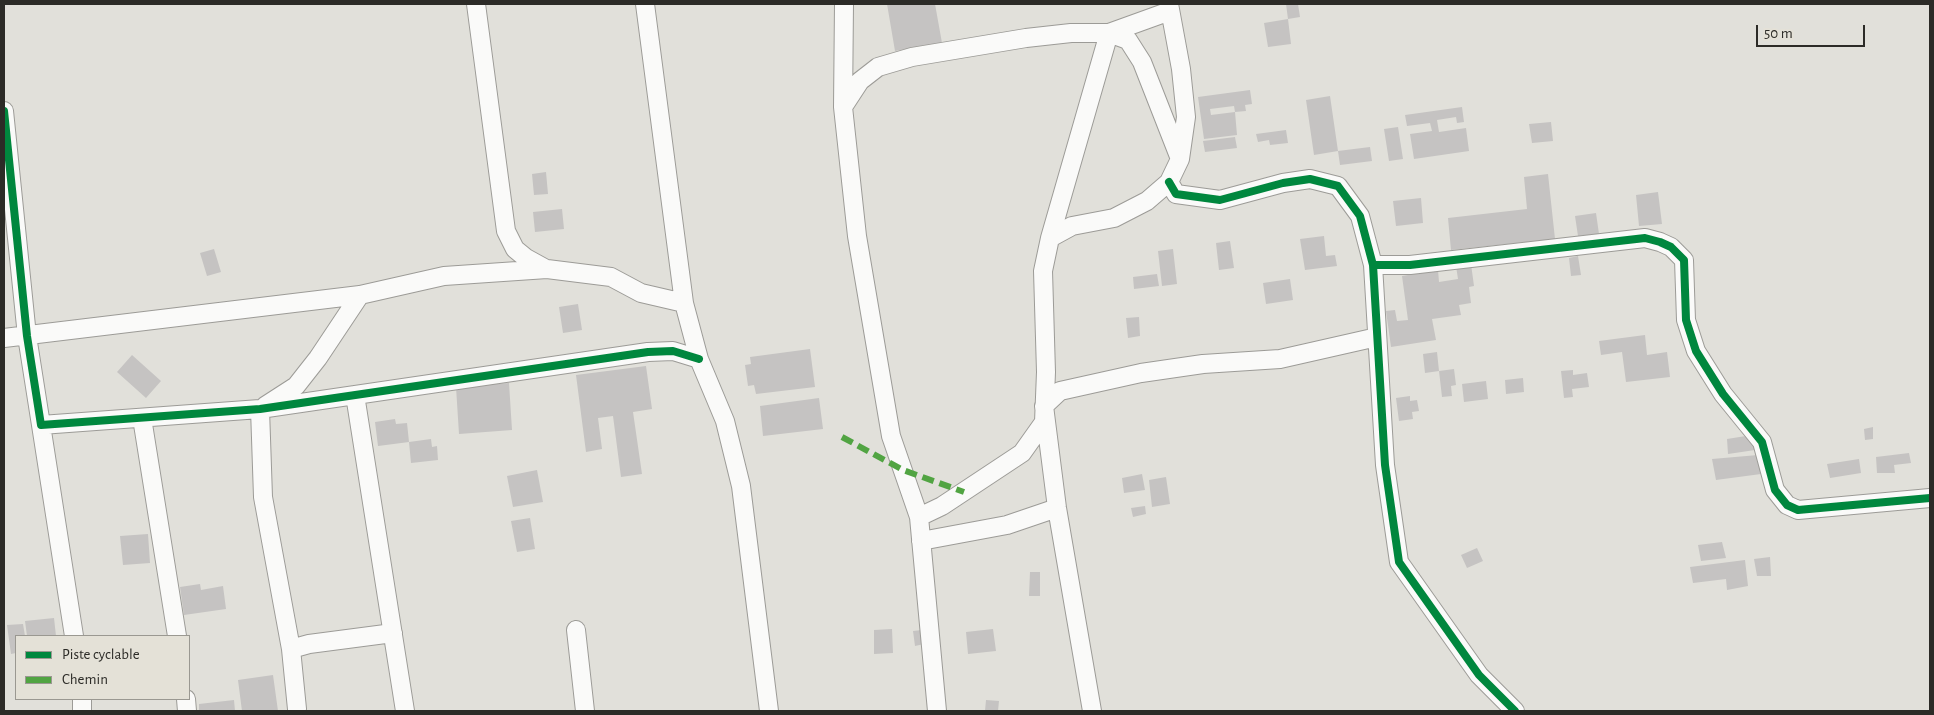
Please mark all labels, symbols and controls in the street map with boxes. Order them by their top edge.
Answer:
scale bar [1759,15,1868,47]
text: 50 m [1764,26,1793,41]
legend [15,635,190,700]
text: Piste cyclable [62,647,140,662]
text: Chemin [62,672,108,687]

